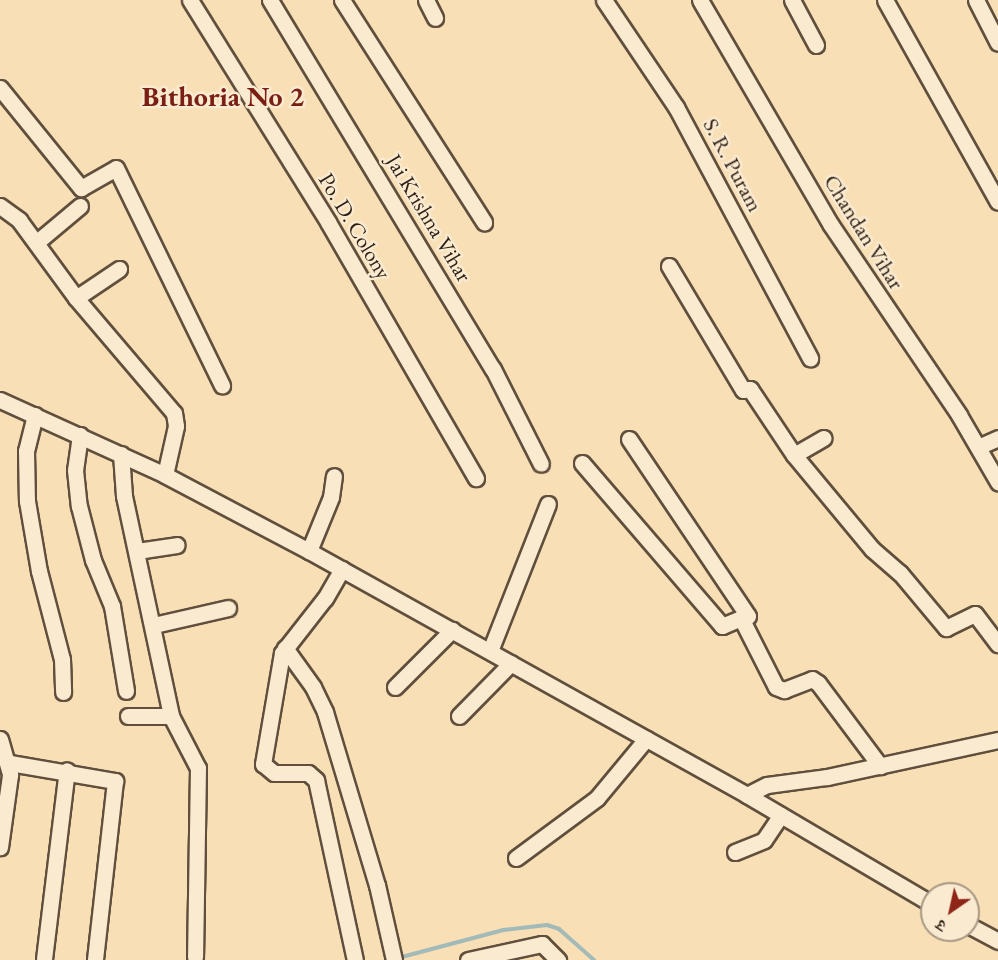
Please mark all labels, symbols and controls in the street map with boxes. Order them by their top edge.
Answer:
district label: Bithoria No 2 [142,79,304,113]
street label: S. R. Puram [697,114,769,216]
street label: Jai Krishna Vihar [381,149,477,287]
street label: Po. D. Colony [313,168,397,284]
street label: Chandan Vihar [818,170,910,294]
north arrow [920,882,980,942]
text: उ [932,915,950,937]

